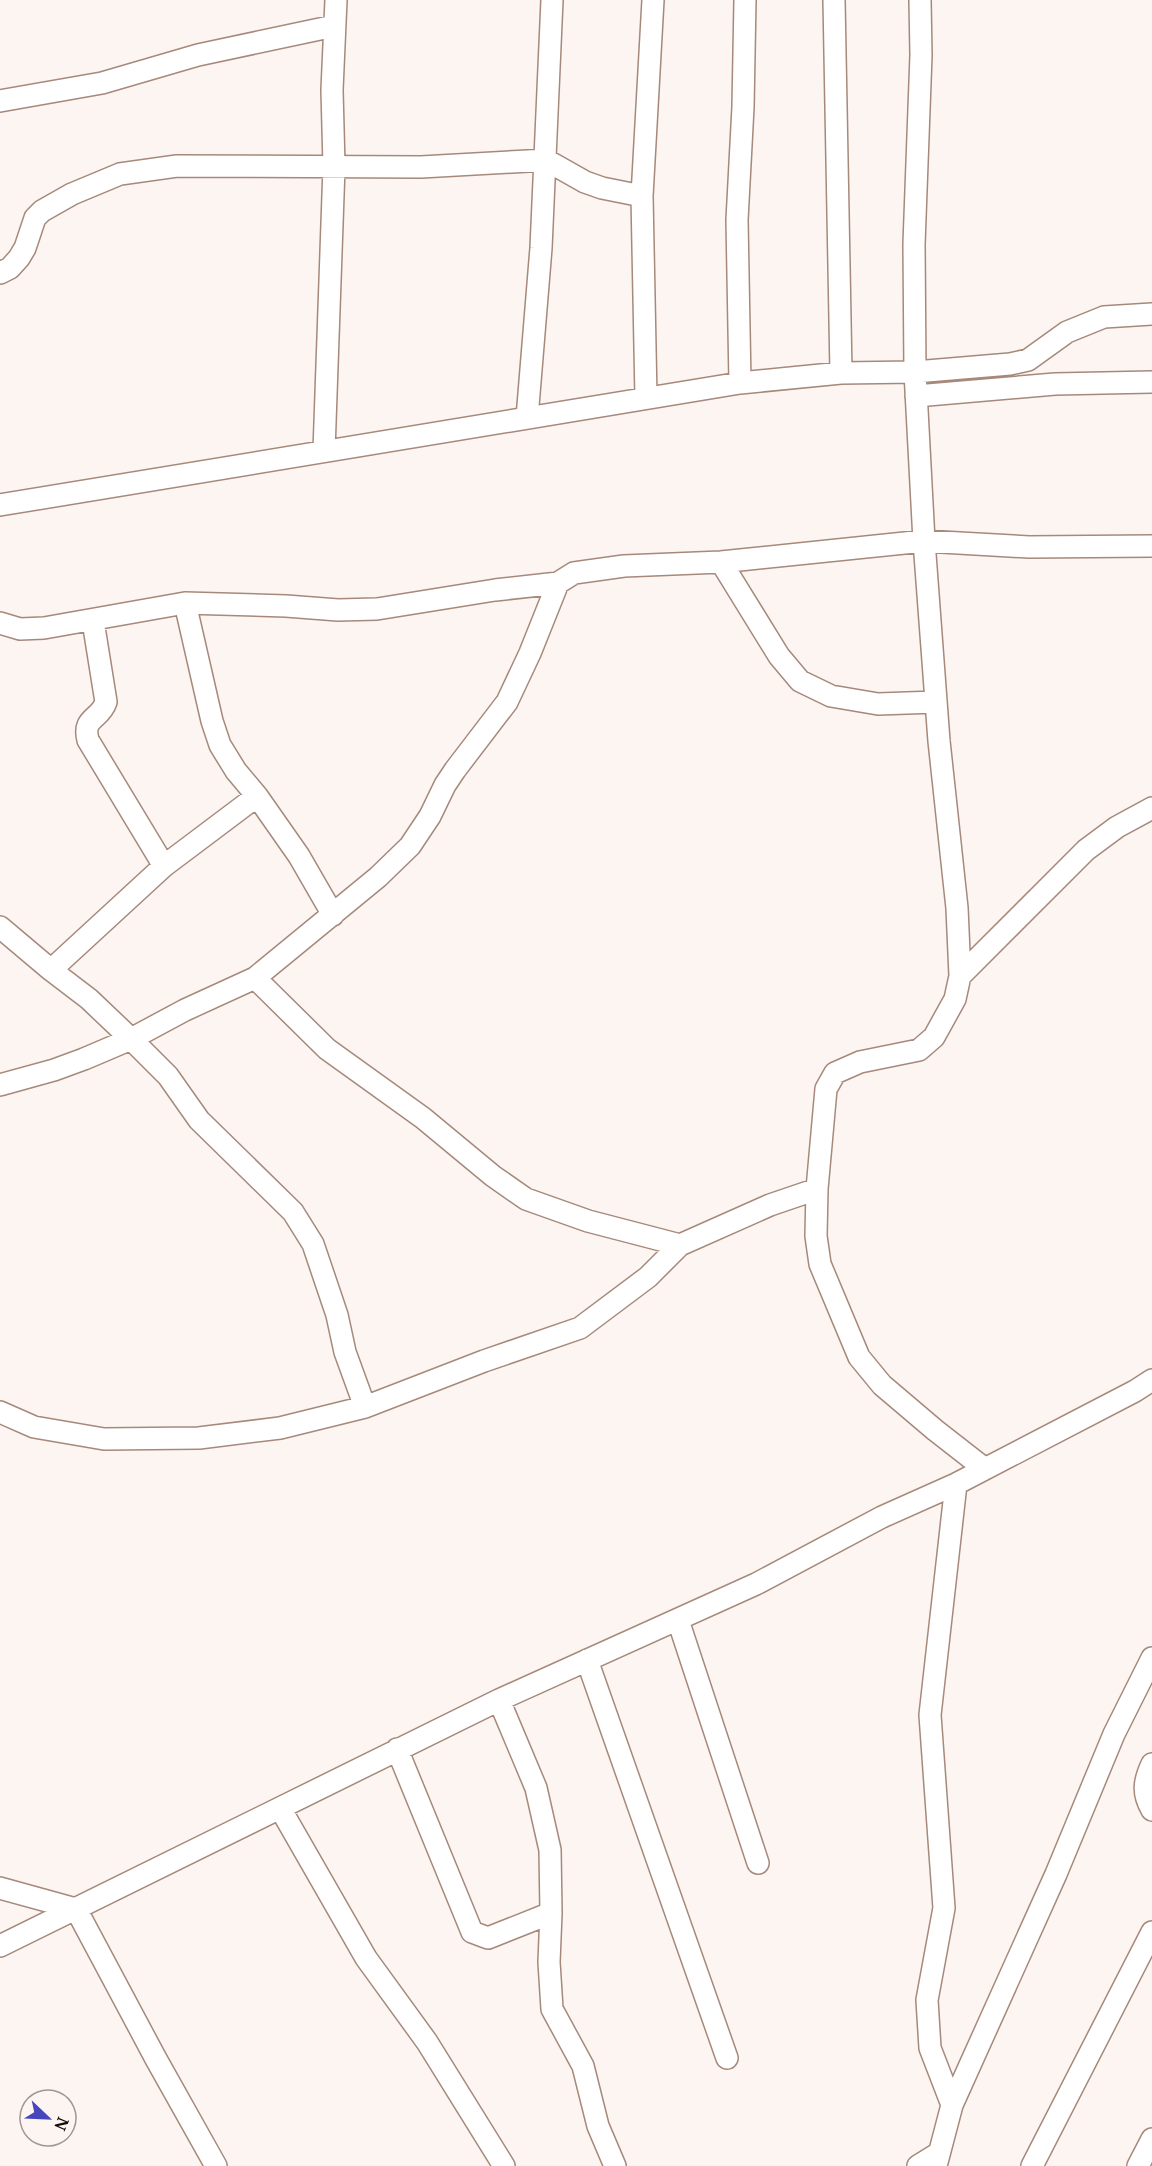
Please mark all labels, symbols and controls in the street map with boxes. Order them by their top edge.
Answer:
north arrow [18,2088,78,2148]
text: N [49,2114,74,2134]

